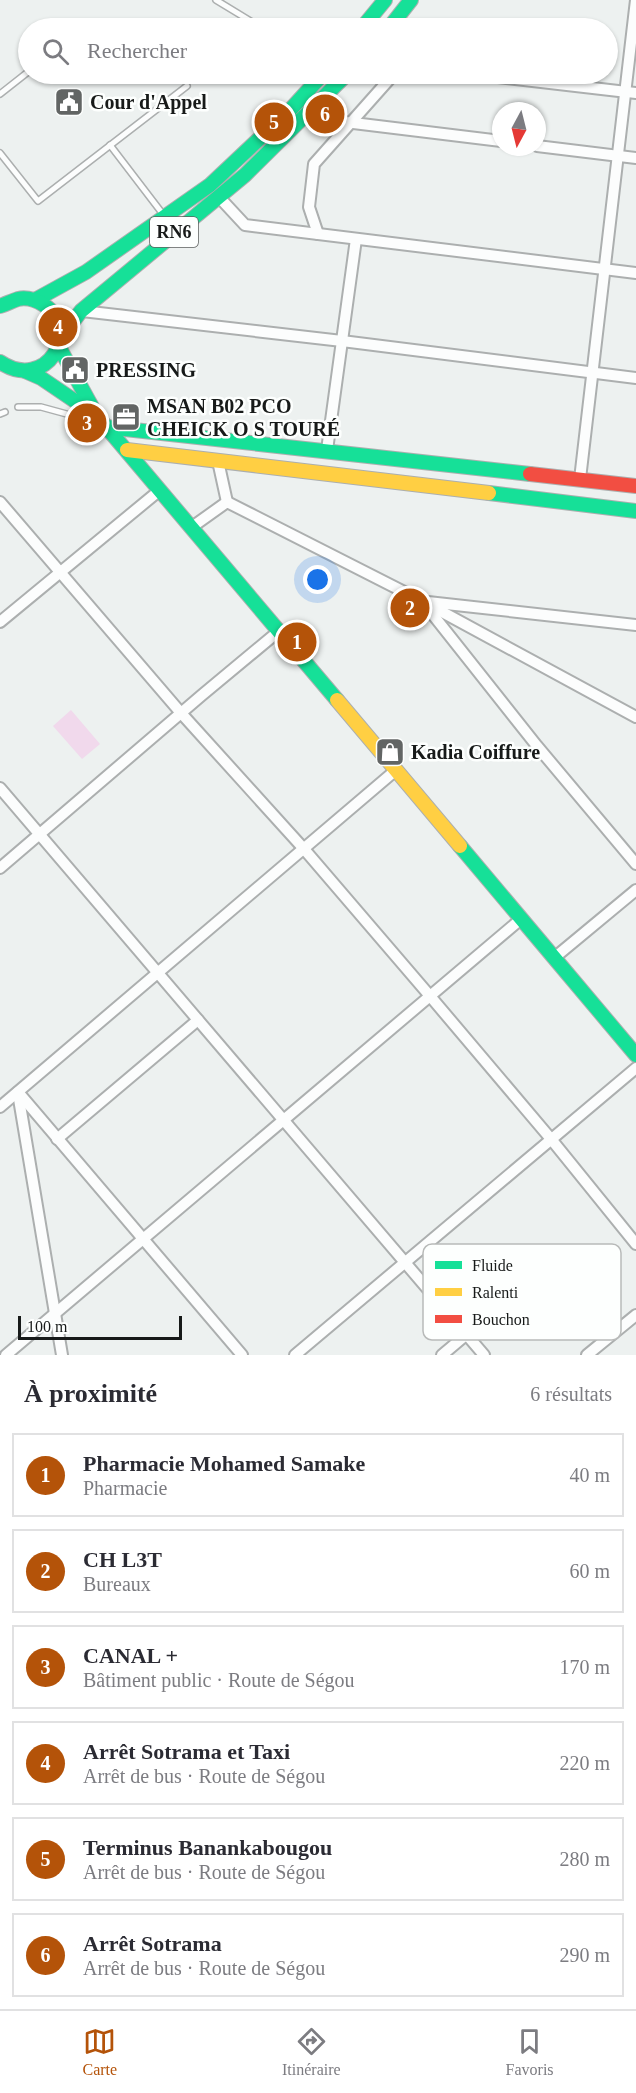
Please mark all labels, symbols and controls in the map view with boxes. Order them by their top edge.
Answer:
search box [18,18,618,84]
icon: search [39,35,72,68]
text: Rechercher [87,38,187,63]
public building icon: Cour d'Appel [53,86,85,118]
place label: Cour d'Appel [90,91,207,114]
pin: 6 [306,92,344,136]
pin: 5 [254,100,294,144]
north arrow [492,102,546,156]
road number: RN6 [150,217,198,247]
pin: 4 [38,304,78,350]
public building icon: PRESSING [59,354,91,386]
place label: PRESSING [96,359,196,381]
place label: MSAN B02 PCO CHEICK O S TOURÉ [147,395,340,440]
pin: 3 [68,400,106,446]
office icon: MSAN B02 PCO CHEICK O S TOURÉ [110,401,142,433]
your location [303,565,332,594]
pin: 2 [390,586,430,630]
pin: 1 [278,620,316,664]
shop icon: Kadia Coiffure [374,736,406,768]
place label: Kadia Coiffure [411,741,540,763]
legend [423,1244,621,1340]
text: Fluide [472,1257,513,1274]
text: Ralenti [472,1284,519,1301]
text: Bouchon [472,1311,530,1328]
scale bar [18,1313,182,1340]
text: 100 m [27,1318,67,1335]
text: À proximité [24,1379,157,1408]
text: 6 résultats [530,1383,612,1405]
text: Pharmacie Mohamed Samake [83,1451,365,1476]
text: 1 [41,1464,51,1486]
text: 40 m [569,1464,610,1486]
text: Pharmacie [83,1477,167,1499]
text: CH L3T [83,1547,162,1572]
text: 2 [41,1560,51,1582]
text: 60 m [569,1560,610,1582]
text: Bureaux [83,1573,151,1595]
text: CANAL + [83,1643,178,1668]
text: 3 [41,1656,51,1678]
text: 170 m [559,1656,610,1678]
text: Bâtiment public · Route de Ségou [83,1669,355,1691]
text: Arrêt Sotrama et Taxi [83,1739,290,1764]
text: 4 [41,1752,51,1774]
text: 220 m [559,1752,610,1774]
text: Arrêt de bus · Route de Ségou [83,1765,325,1787]
text: Terminus Banankabougou [83,1835,332,1860]
text: 5 [41,1848,51,1870]
text: 280 m [559,1848,610,1870]
text: Arrêt de bus · Route de Ségou [83,1861,325,1883]
text: Arrêt Sotrama [83,1931,222,1956]
text: 6 [41,1944,51,1966]
text: 290 m [559,1944,610,1966]
text: Arrêt de bus · Route de Ségou [83,1957,325,1979]
tab: Carte [82,2025,117,2079]
tab: Itinéraire [282,2025,341,2079]
tab: Favoris [506,2025,554,2079]

